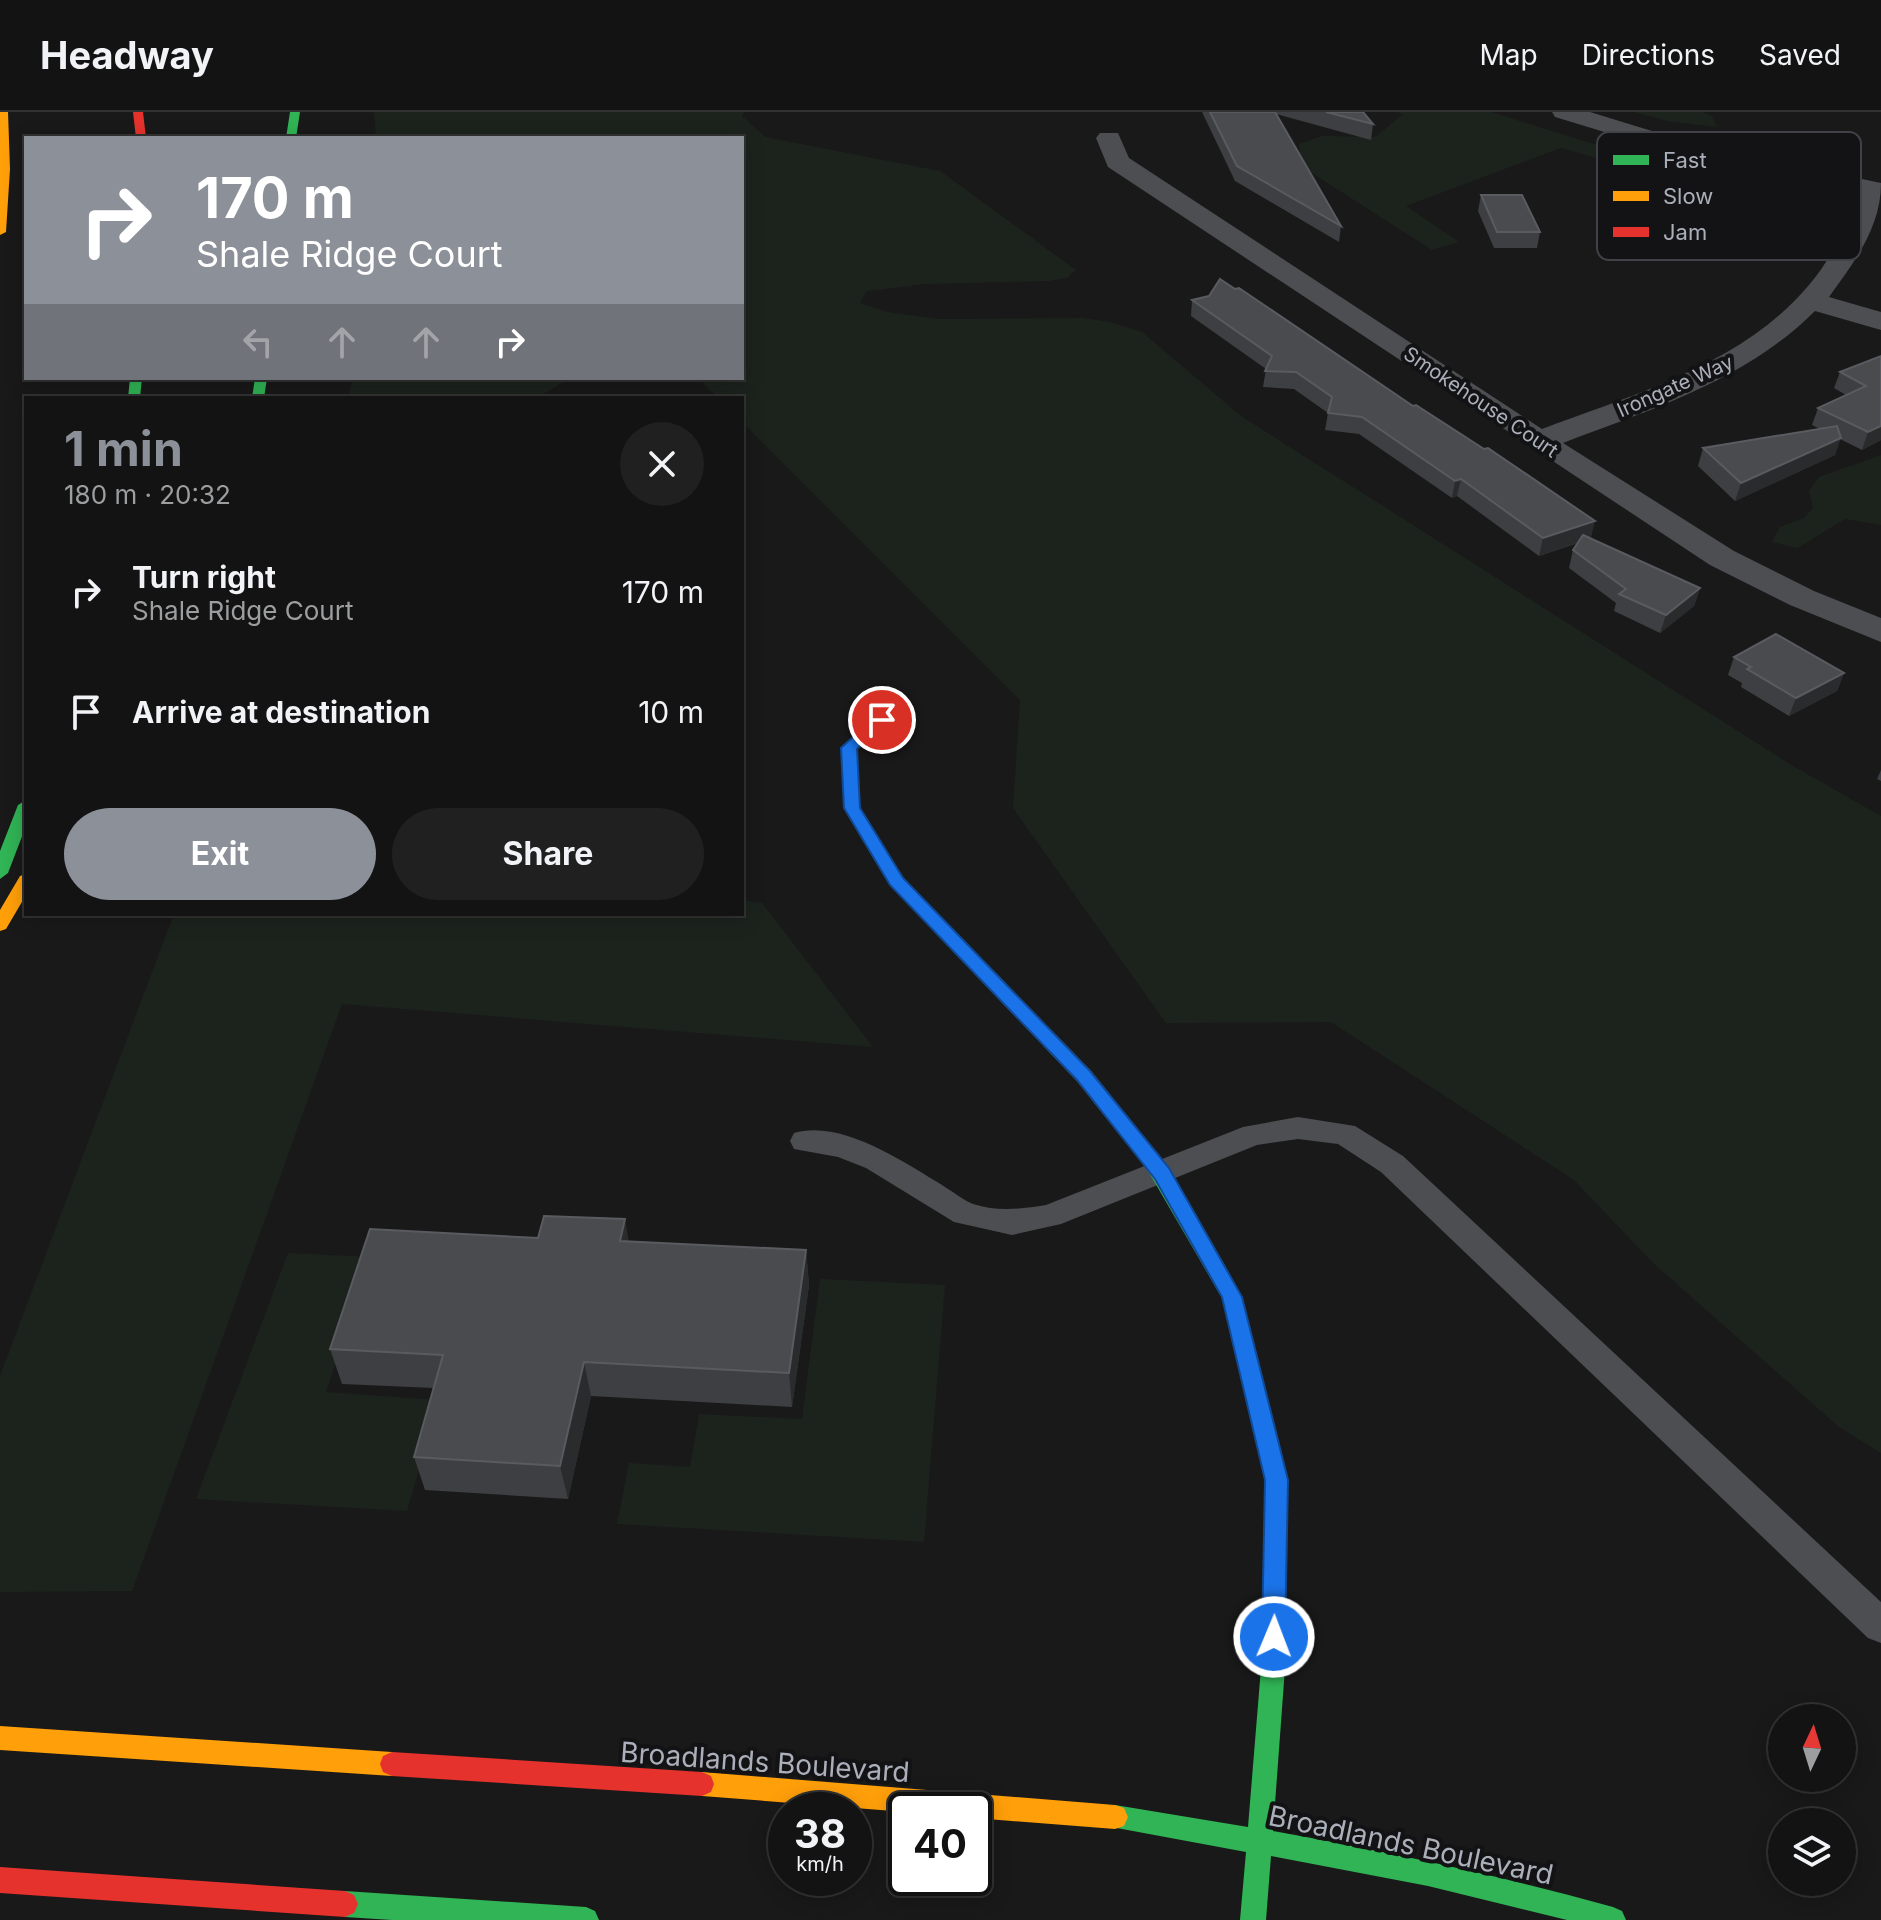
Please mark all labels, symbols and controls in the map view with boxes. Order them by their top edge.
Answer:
text: Headway [40,32,214,78]
text: Map [1479,38,1538,72]
text: Directions [1582,38,1715,72]
text: Saved [1759,38,1841,72]
legend [1597,132,1861,260]
text: Fast [1663,147,1707,173]
text: 170 m [196,164,354,232]
icon: right [64,168,168,272]
text: Slow [1663,183,1713,209]
text: Jam [1663,219,1707,245]
text: Shale Ridge Court [196,232,503,276]
icon: left [236,320,280,364]
icon: ahead [320,320,364,364]
icon: ahead [404,320,448,364]
icon: right [488,320,532,364]
street label: Smokehouse Court [1399,341,1563,463]
street label: Irongate Way [1613,350,1737,422]
text: 1 min [64,419,183,478]
button: close [620,422,704,506]
text: 180 m · 20:32 [64,479,231,510]
text: Turn right [132,559,276,595]
icon: right [64,570,108,614]
text: 170 m [622,574,704,610]
text: Shale Ridge Court [132,595,353,626]
pin [848,686,916,754]
icon: arrive [64,690,108,734]
text: Arrive at destination [132,694,430,730]
text: 10 m [638,694,704,730]
icon: arrive [860,698,904,742]
button: Exit [64,808,376,900]
button: Share [392,808,704,900]
position arrow [1232,1595,1316,1679]
north arrow [1768,1704,1856,1792]
map controls [1768,1704,1856,1896]
street label: Broadlands Boulevard [619,1735,911,1789]
speed limit sign: 40 [888,1792,992,1896]
street label: Broadlands Boulevard [1266,1798,1556,1892]
button: layers [1768,1808,1856,1896]
text: 38 [794,1809,846,1858]
text: km/h [796,1852,844,1876]

